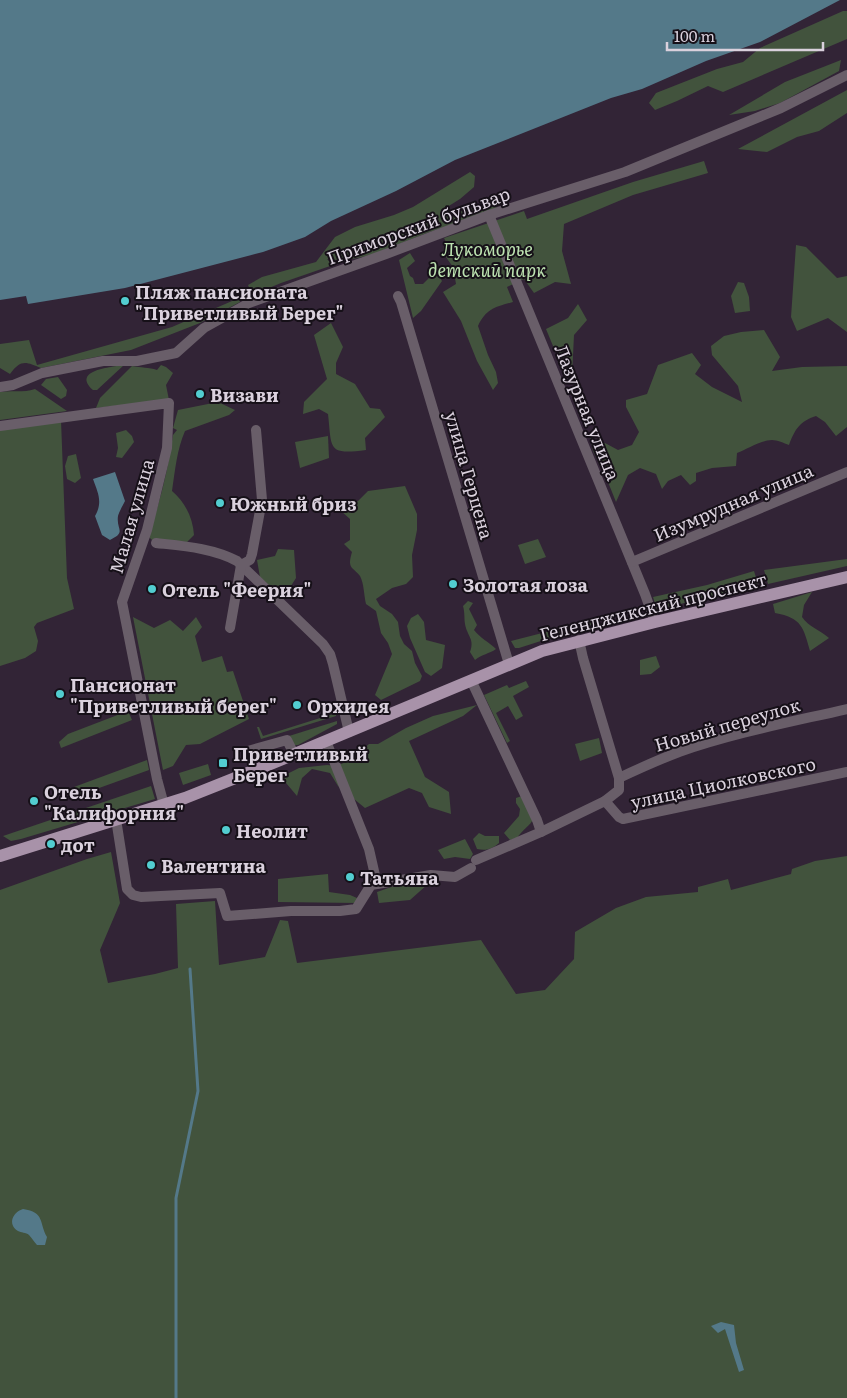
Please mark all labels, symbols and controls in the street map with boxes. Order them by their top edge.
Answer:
scale bar [667,20,823,52]
text: 100 m [674,24,715,47]
street label: Приморский бульвар [322,179,514,271]
park label: Лукоморье детский парк [428,235,546,283]
place label: Пляж пансионата "Приветливый Берег" [135,278,343,326]
marker: Пляж пансионата "Приветливый Берег" [119,295,131,307]
street label: Лазурная улица [548,340,628,485]
place label: Визави [210,381,279,408]
marker: Визави [194,388,206,400]
street label: улица Герцена [439,408,501,542]
street label: Малая улица [102,455,160,577]
street label: Изумрудная улица [649,456,817,548]
place label: Южный бриз [230,490,357,517]
marker: Южный бриз [214,497,226,509]
street label: Геленджикский проспект [537,565,769,647]
place label: Золотая лоза [463,571,588,598]
place label: Отель "Феерия" [162,576,312,603]
marker: Золотая лоза [447,578,459,590]
marker: Отель "Феерия" [146,583,158,595]
place label: Пансионат "Приветливый берег" [70,671,277,719]
marker: Пансионат "Приветливый берег" [54,688,66,700]
street label: Новый переулок [651,690,803,758]
place label: Орхидея [307,692,389,719]
marker: Орхидея [291,699,303,711]
place label: Приветливый Берег [233,740,368,788]
street label: улица Циолковского [628,749,818,815]
marker: Приветливый Берег [217,757,229,769]
place label: Отель "Калифорния" [44,778,184,826]
marker: Отель "Калифорния" [28,795,40,807]
place label: Неолит [236,817,308,844]
marker: Неолит [220,824,232,836]
place label: дот [61,831,95,858]
marker: дот [45,838,57,850]
place label: Валентина [161,852,266,879]
marker: Валентина [145,859,157,871]
place label: Татьяна [360,864,439,891]
marker: Татьяна [344,871,356,883]

